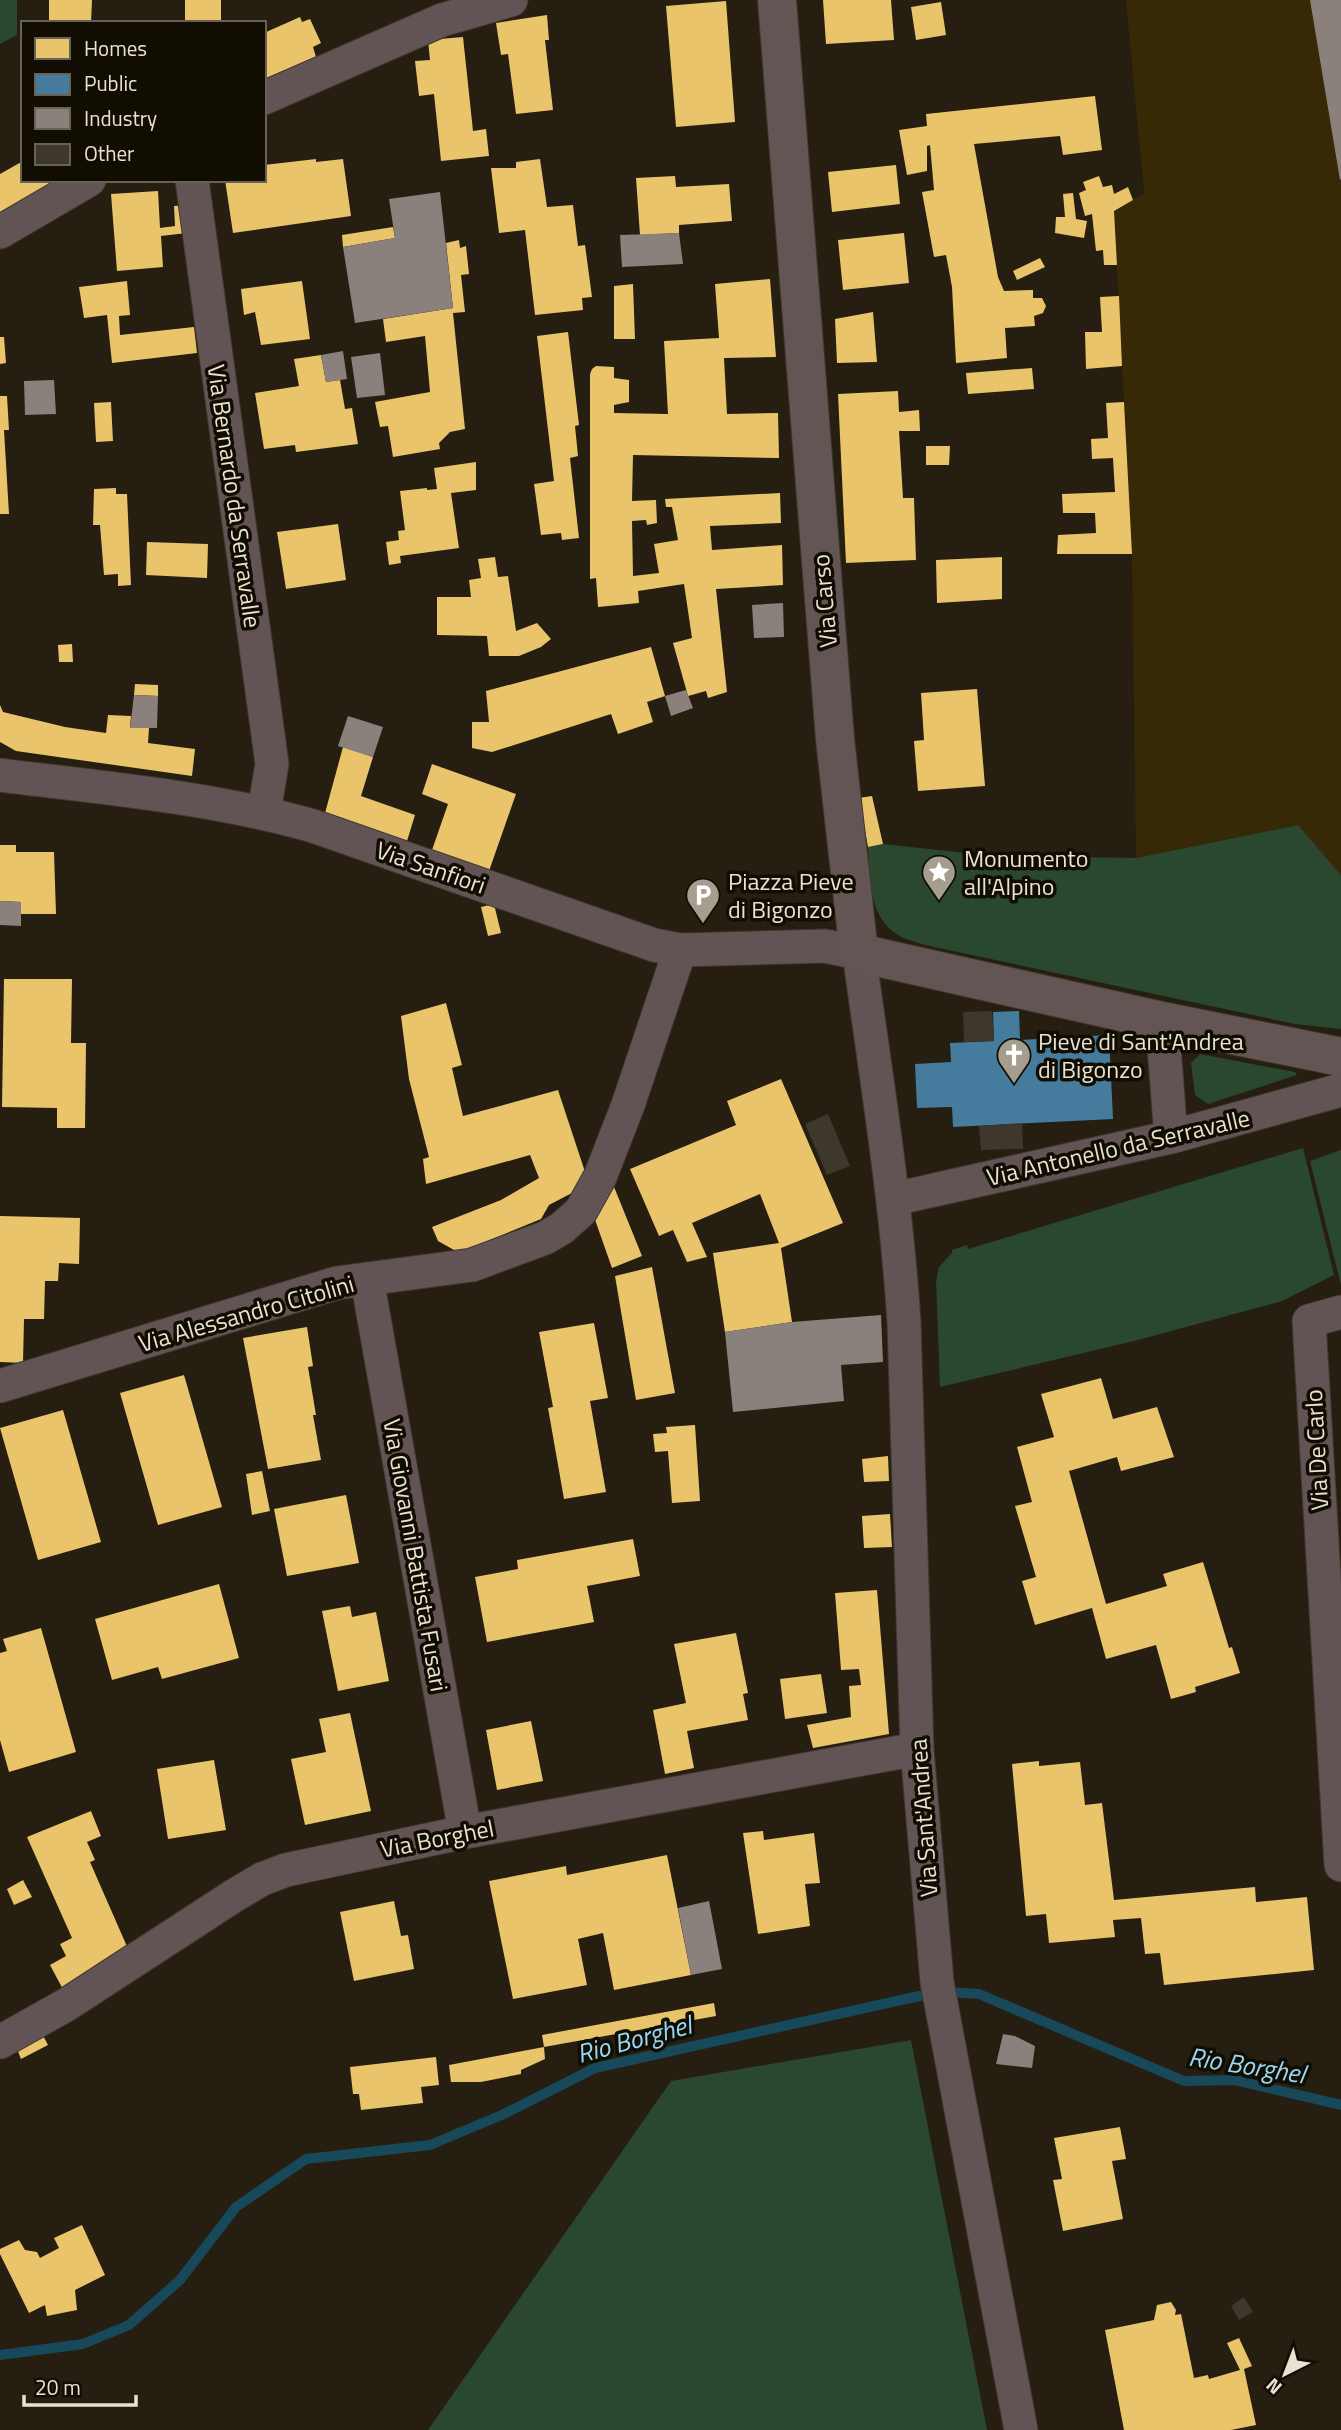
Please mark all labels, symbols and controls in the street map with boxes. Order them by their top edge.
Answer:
legend [21,21,266,182]
text: Homes [84,32,147,64]
text: Public [84,67,137,99]
text: Industry [84,102,157,134]
text: Other [84,137,134,169]
street label: Via Bernardo da Serravalle [199,362,271,630]
street label: Via Carso [802,553,846,649]
street label: Via Sanfiori [371,831,491,903]
place label: Monumento all'Alpino [964,840,1088,904]
place icon: Monumento all'Alpino [920,853,958,902]
place label: Piazza Pieve di Bigonzo [728,863,854,927]
parking icon: Piazza Pieve di Bigonzo [684,876,722,925]
place label: Pieve di Sant'Andrea di Bigonzo [1038,1023,1244,1087]
church icon: Pieve di Sant'Andrea di Bigonzo [995,1036,1033,1085]
street label: Via Antonello da Serravalle [983,1099,1253,1195]
street label: Via Alessandro Citolini [134,1265,358,1361]
street label: Via De Carlo [1295,1389,1337,1511]
street label: Via Giovanni Battista Fusari [374,1416,458,1694]
street label: Via Sant'Andrea [900,1738,946,1898]
street label: Via Borghel [377,1809,497,1867]
water label: Rio Borghel [572,2004,699,2073]
water label: Rio Borghel [1186,2037,1311,2094]
north arrow [1250,2339,1320,2409]
scale bar [24,2364,136,2408]
text: 20 m [35,2371,81,2403]
text: N [1259,2372,1288,2402]

